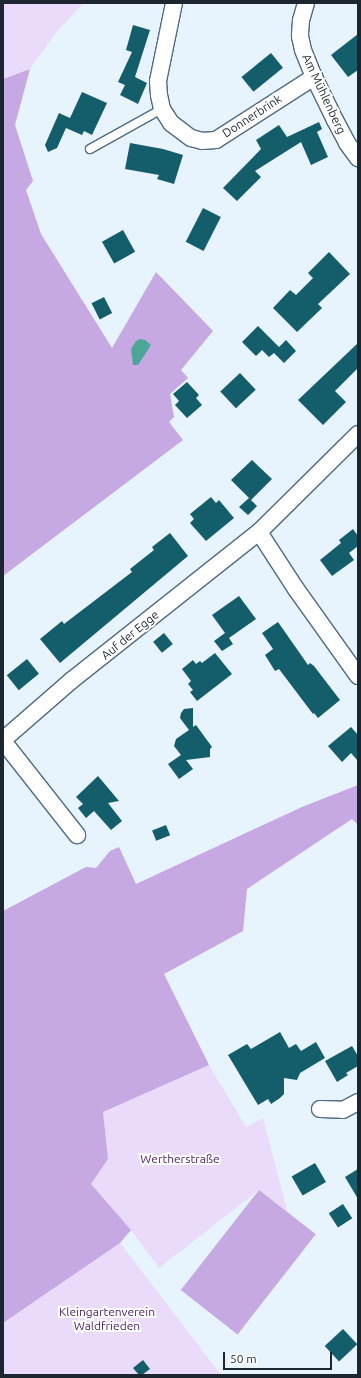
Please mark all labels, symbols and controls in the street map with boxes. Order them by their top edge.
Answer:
street label: Am Mühlenberg [299,52,349,136]
street label: Donnerbrink [220,92,284,140]
street label: Auf der Egge [98,607,162,663]
park label: Wertherstraße [140,1152,220,1166]
park label: Kleingartenverein Waldfrieden [59,1305,155,1333]
scale bar [225,1344,334,1370]
text: 50 m [230,1352,257,1365]

